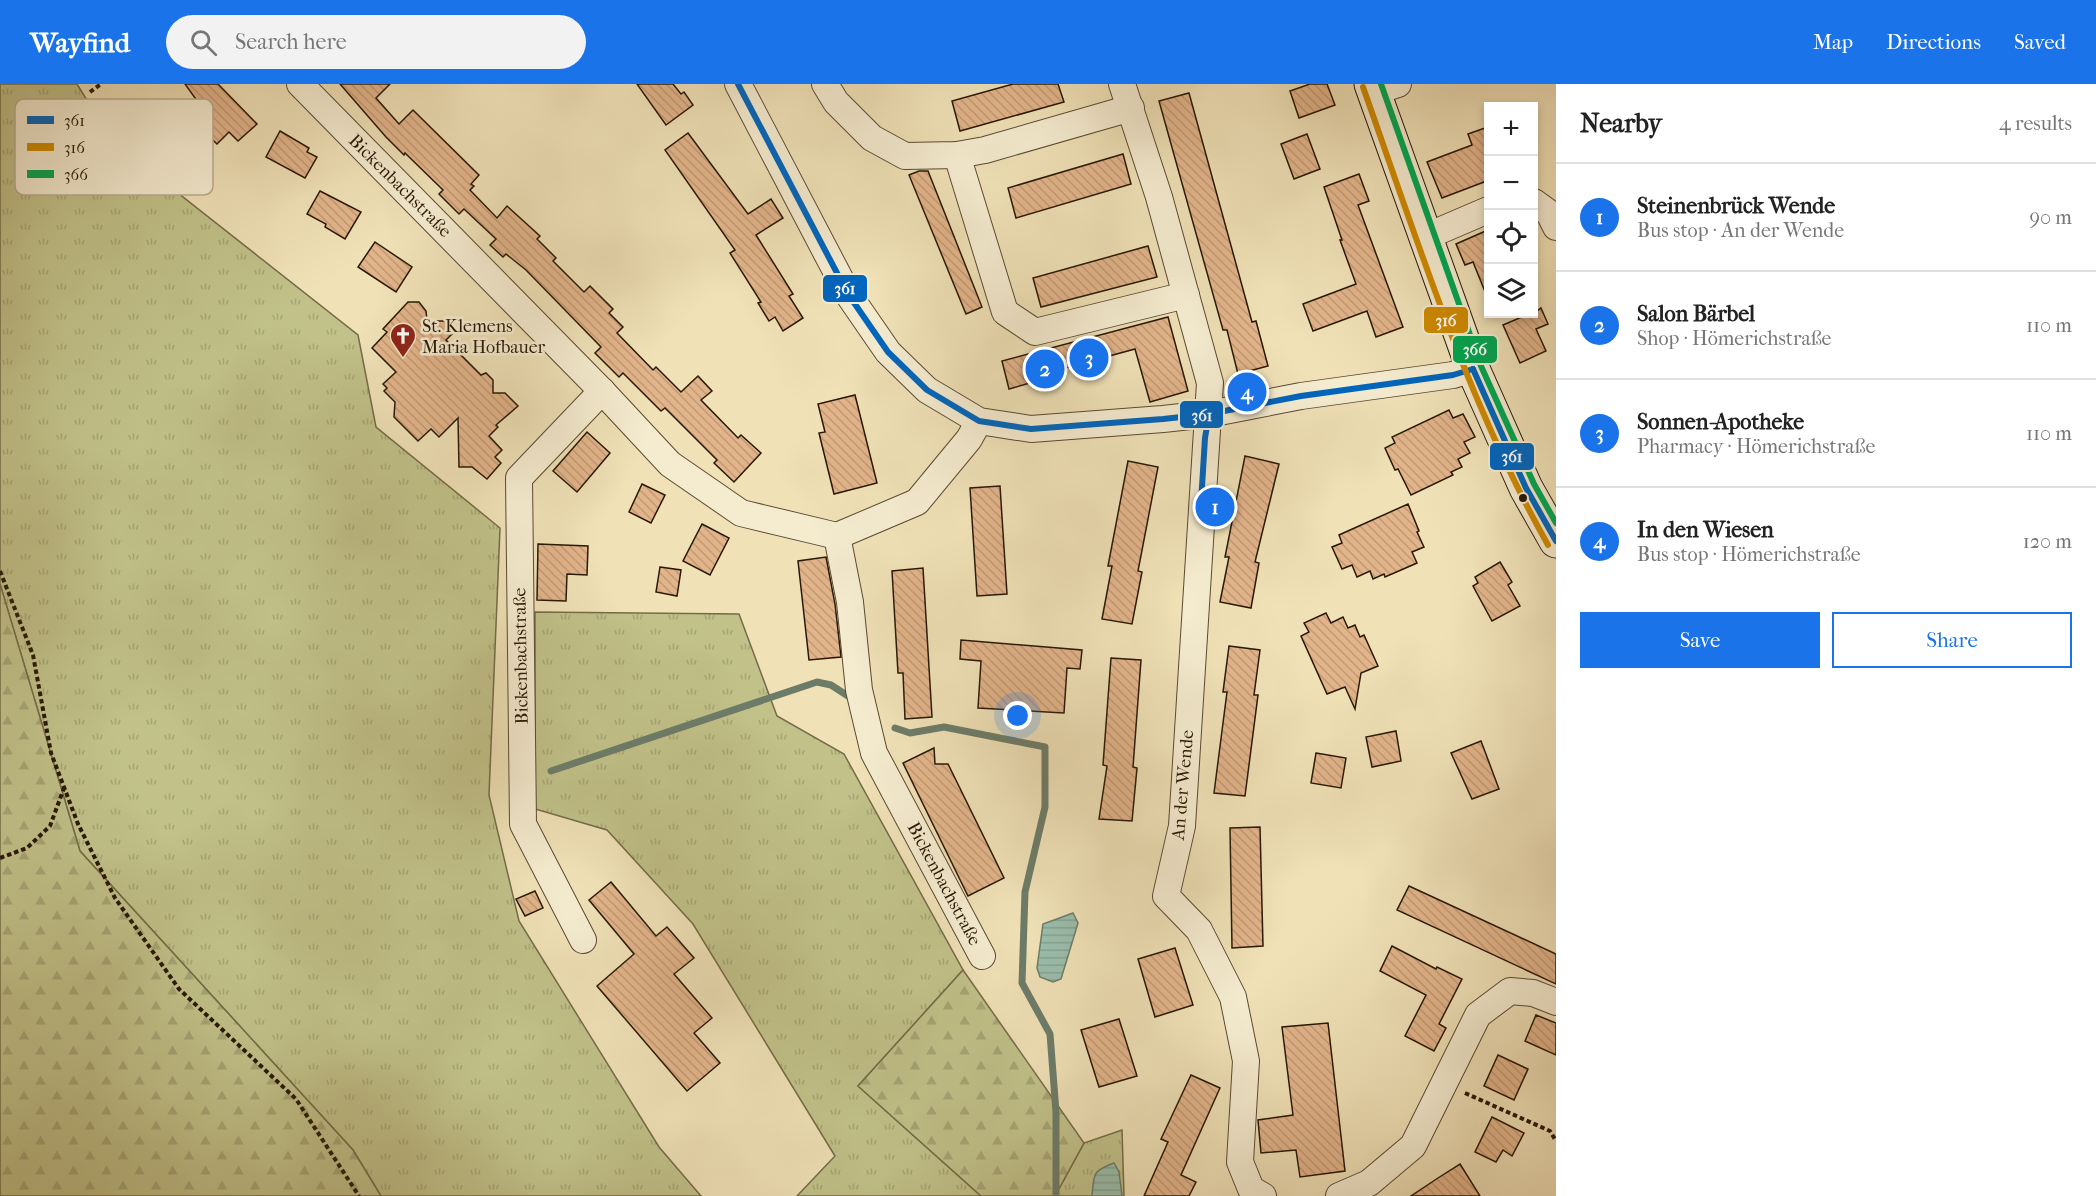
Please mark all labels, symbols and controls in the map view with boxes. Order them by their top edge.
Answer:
search box [166,15,586,69]
text: Wayfind [30,26,130,59]
icon: search [187,26,220,59]
text: Search here [235,29,347,55]
text: Map [1813,30,1853,54]
text: Directions [1886,30,1981,54]
text: Saved [2014,30,2066,54]
legend [15,99,213,195]
map controls [1484,102,1538,318]
button: + [1484,102,1538,156]
text: Nearby [1580,108,1662,139]
text: 361 [64,111,85,130]
text: 4 results [1999,112,2072,135]
street label: Bickenbachstraße [344,130,456,242]
text: 316 [64,138,85,157]
button: − [1484,156,1538,210]
text: 366 [64,165,88,184]
text: Steinenbrück Wende [1637,193,1835,219]
text: 1 [1596,206,1603,229]
text: 90 m [2030,206,2072,229]
button: locate [1484,210,1538,264]
text: Bus stop · An der Wende [1637,219,1844,242]
button: layers [1484,264,1538,318]
line badge: 361 [822,274,868,303]
text: 361 [835,279,856,299]
text: Salon Bärbel [1637,301,1755,327]
line badge: 316 [1423,306,1469,334]
text: 316 [1436,311,1457,331]
text: 2 [1594,314,1605,337]
text: 110 m [2026,314,2072,337]
place label: St. Klemens Maria Hofbauer [422,316,546,358]
church icon: St. Klemens Maria Hofbauer [388,321,418,359]
text: Shop · Hömerichstraße [1637,327,1832,350]
line badge: 366 [1452,335,1498,364]
pin: 3 [1070,336,1108,380]
text: 366 [1463,340,1487,360]
pin: 2 [1026,346,1064,392]
pin: 4 [1228,370,1266,414]
line badge: 361 [1179,400,1224,429]
text: 361 [1192,406,1213,426]
text: Sonnen-Apotheke [1637,409,1804,435]
text: 3 [1595,422,1604,445]
text: 110 m [2026,422,2072,445]
text: Pharmacy · Hömerichstraße [1637,435,1875,458]
line badge: 361 [1489,442,1535,471]
text: 361 [1502,447,1523,467]
pin: 1 [1196,484,1234,530]
unlabelled marker [1517,492,1529,504]
text: In den Wiesen [1637,517,1774,543]
text: 4 [1594,530,1605,553]
text: 120 m [2023,530,2072,553]
text: Bus stop · Hömerichstraße [1637,543,1861,566]
street label: Bickenbachstraße [509,587,533,724]
button: Save [1580,612,1820,668]
button: Share [1832,612,2072,668]
your location [1003,701,1032,730]
street label: An der Wende [1168,729,1198,842]
street label: Bickenbachstraße [903,819,985,949]

